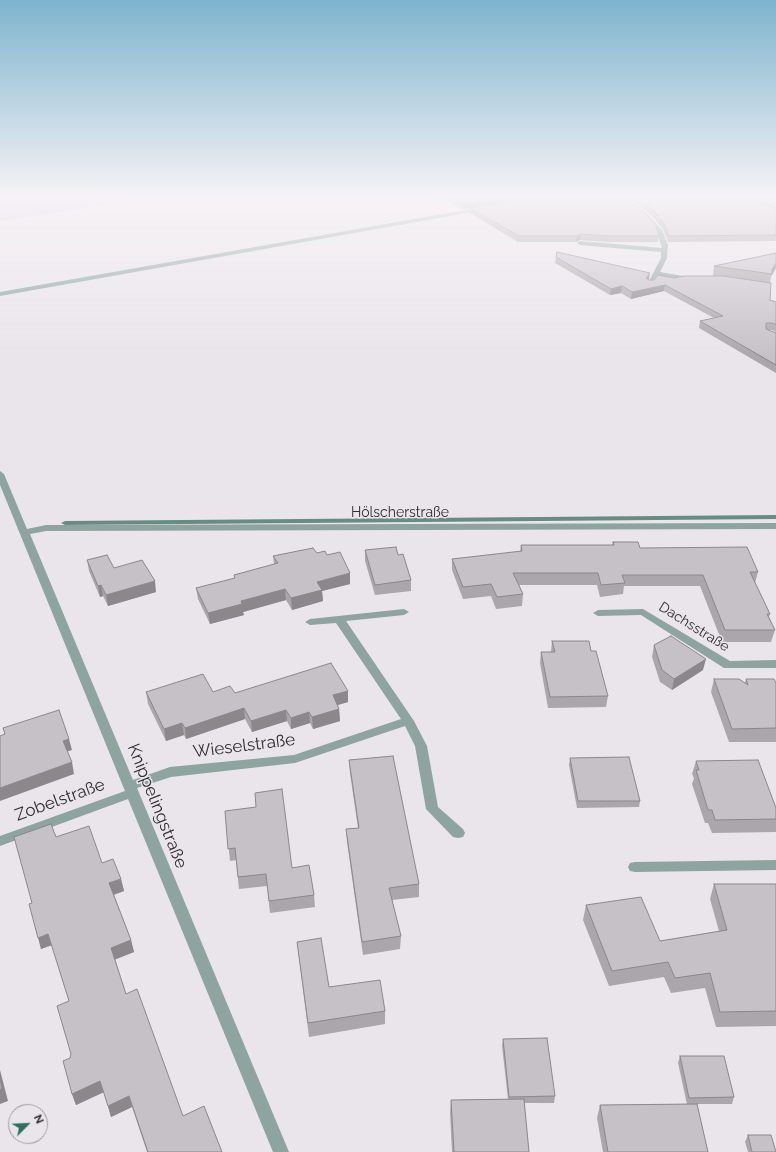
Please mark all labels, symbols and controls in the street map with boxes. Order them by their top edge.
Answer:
street label: Hölscherstraße [351,505,449,521]
street label: Dachsstraße [656,599,732,655]
street label: Wieselstraße [192,730,296,762]
street label: Knippelingstraße [123,741,191,871]
street label: Zobelstraße [12,774,108,826]
north arrow [8,1104,48,1144]
text: N [31,1113,46,1126]

